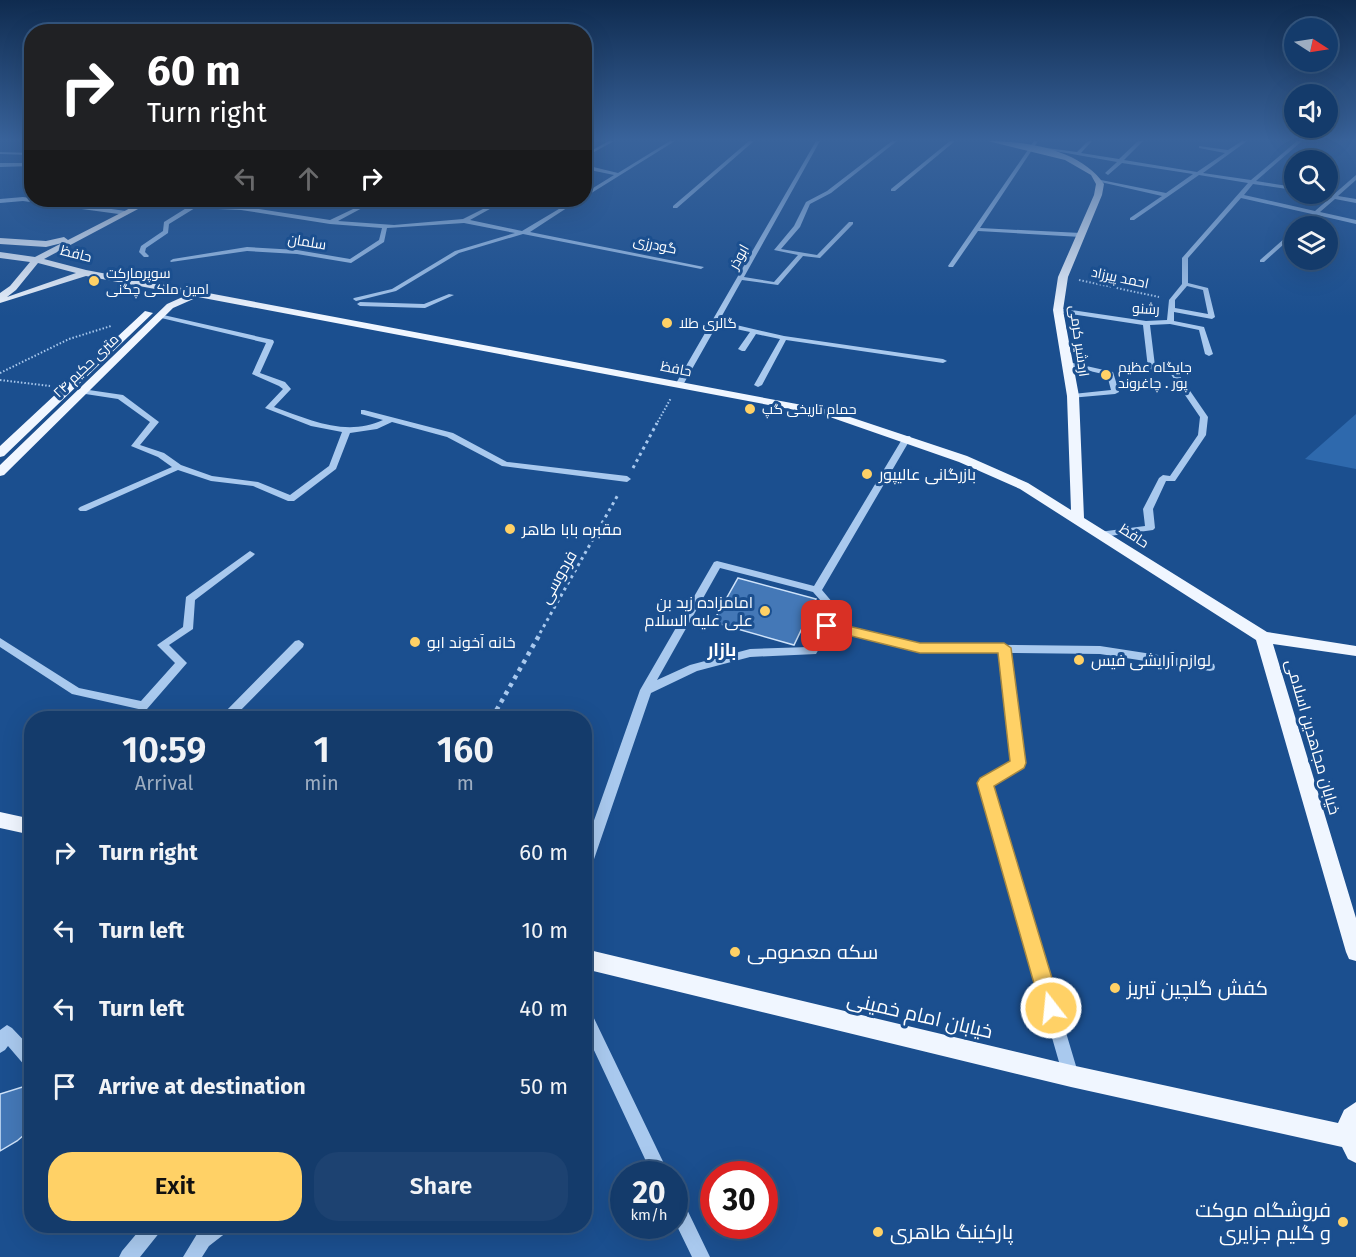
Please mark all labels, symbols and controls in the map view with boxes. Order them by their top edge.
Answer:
north arrow [1284,18,1338,72]
map controls [1284,18,1338,270]
text: 60 m [147,46,241,96]
icon: right [48,48,126,126]
button: sound [1284,84,1338,138]
text: Turn right [147,97,267,129]
button: search [1284,150,1338,204]
icon: left [229,162,262,195]
icon: ahead [292,162,325,195]
icon: right [355,162,388,195]
button: layers [1284,216,1338,270]
street label: سلمان [287,231,327,253]
street label: گودرزی [632,232,678,258]
street label: ابوذر [725,241,753,273]
street label: حافظ [59,242,93,266]
street label: احمد پیرزاد [1089,264,1150,293]
place label: سوپرمارکت امین ملکی چگنی [106,265,209,299]
marker: سوپرمارکت امین ملکی چگنی [87,274,101,288]
street label: رشنو [1132,300,1160,318]
street label: اردشیر کرمی [1066,304,1092,378]
place label: گالری طلا [679,315,737,332]
marker: گالری طلا [660,316,674,330]
street label: ۲۴ متری حکیم [50,331,123,402]
street label: حافظ [659,358,693,380]
place label: جایگاه عظیم پور . چاغروند [1118,359,1192,393]
marker: جایگاه عظیم پور . چاغروند [1099,368,1113,382]
place label: حمام تاریخی گپ [762,401,857,419]
marker: حمام تاریخی گپ [743,402,757,416]
place label: بازرگانی عالیپور [878,465,976,485]
marker: بازرگانی عالیپور [860,467,874,481]
place label: مقبره بابا طاهر [521,520,622,539]
street label: حافظ [1116,520,1152,552]
marker: مقبره بابا طاهر [503,522,517,536]
street label: فردوسی [535,547,582,608]
place label: امامزاده زید بن علی علیه السلام [644,593,753,632]
pin [801,600,852,651]
marker: امامزاده زید بن علی علیه السلام [758,604,772,618]
icon: arrive [810,609,843,642]
place label: خانه آخوند ابو [427,633,516,652]
marker: خانه آخوند ابو [408,635,422,649]
district label: بازار [707,639,736,661]
place label: لوازم آرایشی فیس [1091,651,1211,672]
marker: لوازم آرایشی فیس [1072,653,1086,667]
street label: خیابان مجاهدین اسلامی [1281,657,1344,817]
text: 10:59 [122,728,206,772]
text: 1 [313,728,330,772]
text: 160 [437,728,494,772]
text: Arrival [135,771,193,795]
text: min [304,771,339,795]
text: m [457,771,474,795]
icon: right [48,836,81,869]
text: Turn right [99,839,198,866]
text: 60 m [519,839,568,866]
icon: left [48,914,81,947]
text: Turn left [99,917,184,944]
text: 10 m [522,917,568,944]
place label: سکه معصومی [747,940,878,965]
marker: سکه معصومی [728,945,742,959]
position arrow [1019,976,1083,1040]
place label: کفش گلچین تبریز [1126,976,1268,1001]
marker: کفش گلچین تبریز [1108,981,1122,995]
street label: خیابان امام خمینی [844,987,995,1045]
icon: left [48,992,81,1025]
text: Turn left [99,995,184,1022]
text: 40 m [519,995,568,1022]
icon: arrive [48,1070,81,1103]
text: Arrive at destination [99,1073,306,1100]
text: 50 m [520,1073,568,1100]
button: Exit [48,1152,302,1221]
button: Share [314,1152,568,1221]
speed limit sign: 30 [700,1161,778,1239]
text: 20 [632,1175,666,1211]
place label: فروشگاه موکت و گلیم جزایری [1195,1198,1331,1247]
text: km/h [630,1206,668,1224]
marker: فروشگاه موکت و گلیم جزایری [1336,1215,1350,1229]
place label: پارکینگ طاهری [890,1220,1014,1245]
marker: پارکینگ طاهری [871,1225,885,1239]

